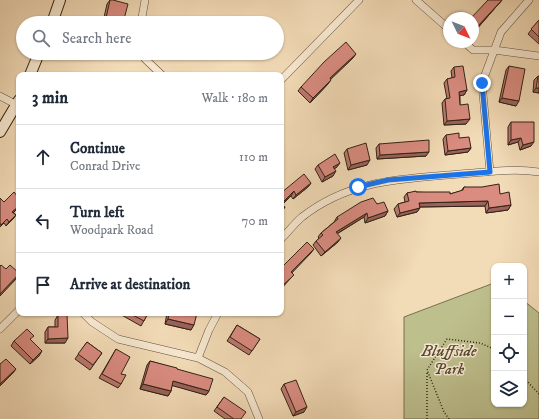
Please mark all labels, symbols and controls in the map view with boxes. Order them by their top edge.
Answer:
north arrow [443,12,479,48]
search box [16,16,284,60]
icon: search [30,27,52,49]
text: Search here [62,29,131,48]
route end [473,74,491,92]
text: 3 min [32,87,68,109]
text: Walk · 180 m [201,90,268,106]
text: Continue [70,139,125,158]
icon: ahead [32,146,54,168]
text: 110 m [239,149,268,165]
text: Conrad Drive [70,158,140,174]
route start [349,178,367,196]
text: Turn left [70,203,124,222]
icon: left [32,210,54,232]
text: 70 m [242,213,268,229]
text: Woodpark Road [70,222,153,238]
map controls [491,263,527,407]
button: + [491,263,527,299]
icon: arrive [32,274,54,296]
text: Arrive at destination [70,275,190,294]
button: − [491,299,527,335]
button: locate [491,335,527,371]
park label: Bluffside Park [420,341,477,379]
button: layers [491,371,527,407]

